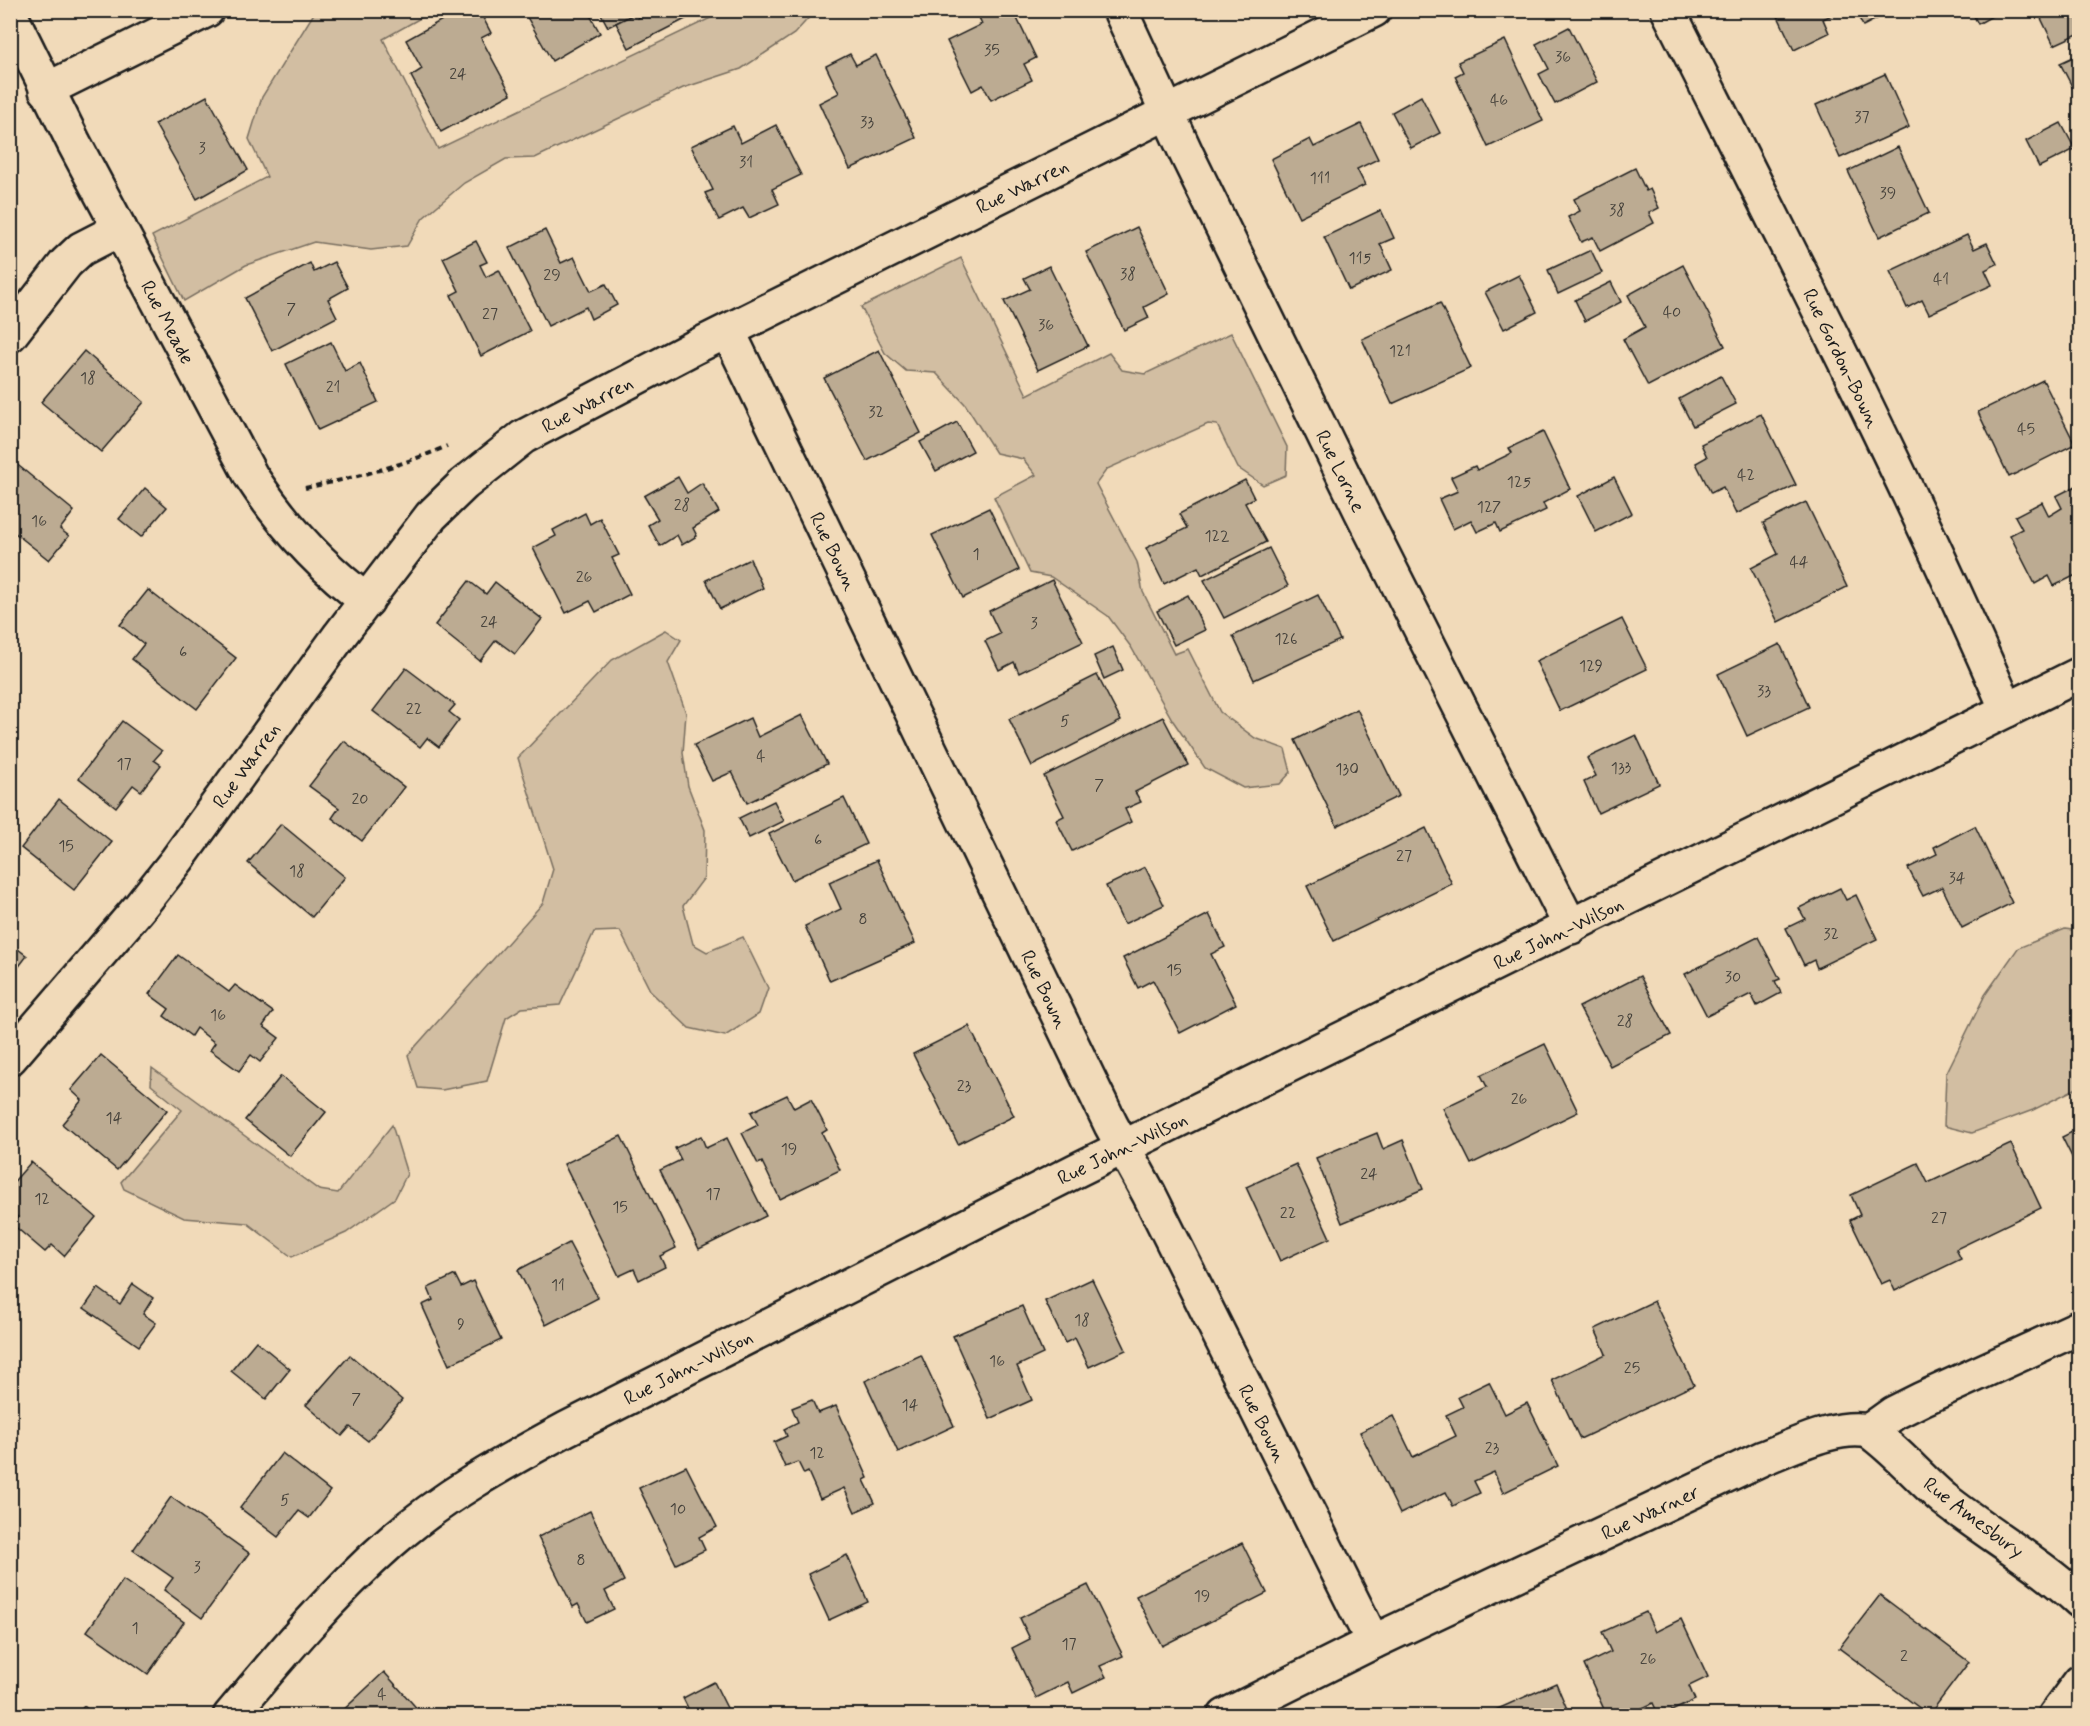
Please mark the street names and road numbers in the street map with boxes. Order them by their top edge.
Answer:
street label: Rue Warren [972,153,1073,221]
street label: Rue Meade [133,276,200,369]
street label: Rue Gordon-Bown [1795,285,1886,433]
street label: Rue Warren [537,370,638,441]
street label: Rue Lorne [1308,426,1371,517]
street label: Rue Bown [802,508,863,596]
street label: Rue Warren [207,718,288,814]
street label: Rue John-Wilson [1489,891,1628,978]
street label: Rue Bown [1013,946,1074,1034]
street label: Rue John-Wilson [1053,1106,1192,1193]
street label: Rue John-Wilson [619,1324,758,1413]
street label: Rue Bown [1231,1380,1293,1468]
street label: Rue Amesbury [1917,1471,2029,1565]
street label: Rue Warner [1597,1479,1704,1548]

